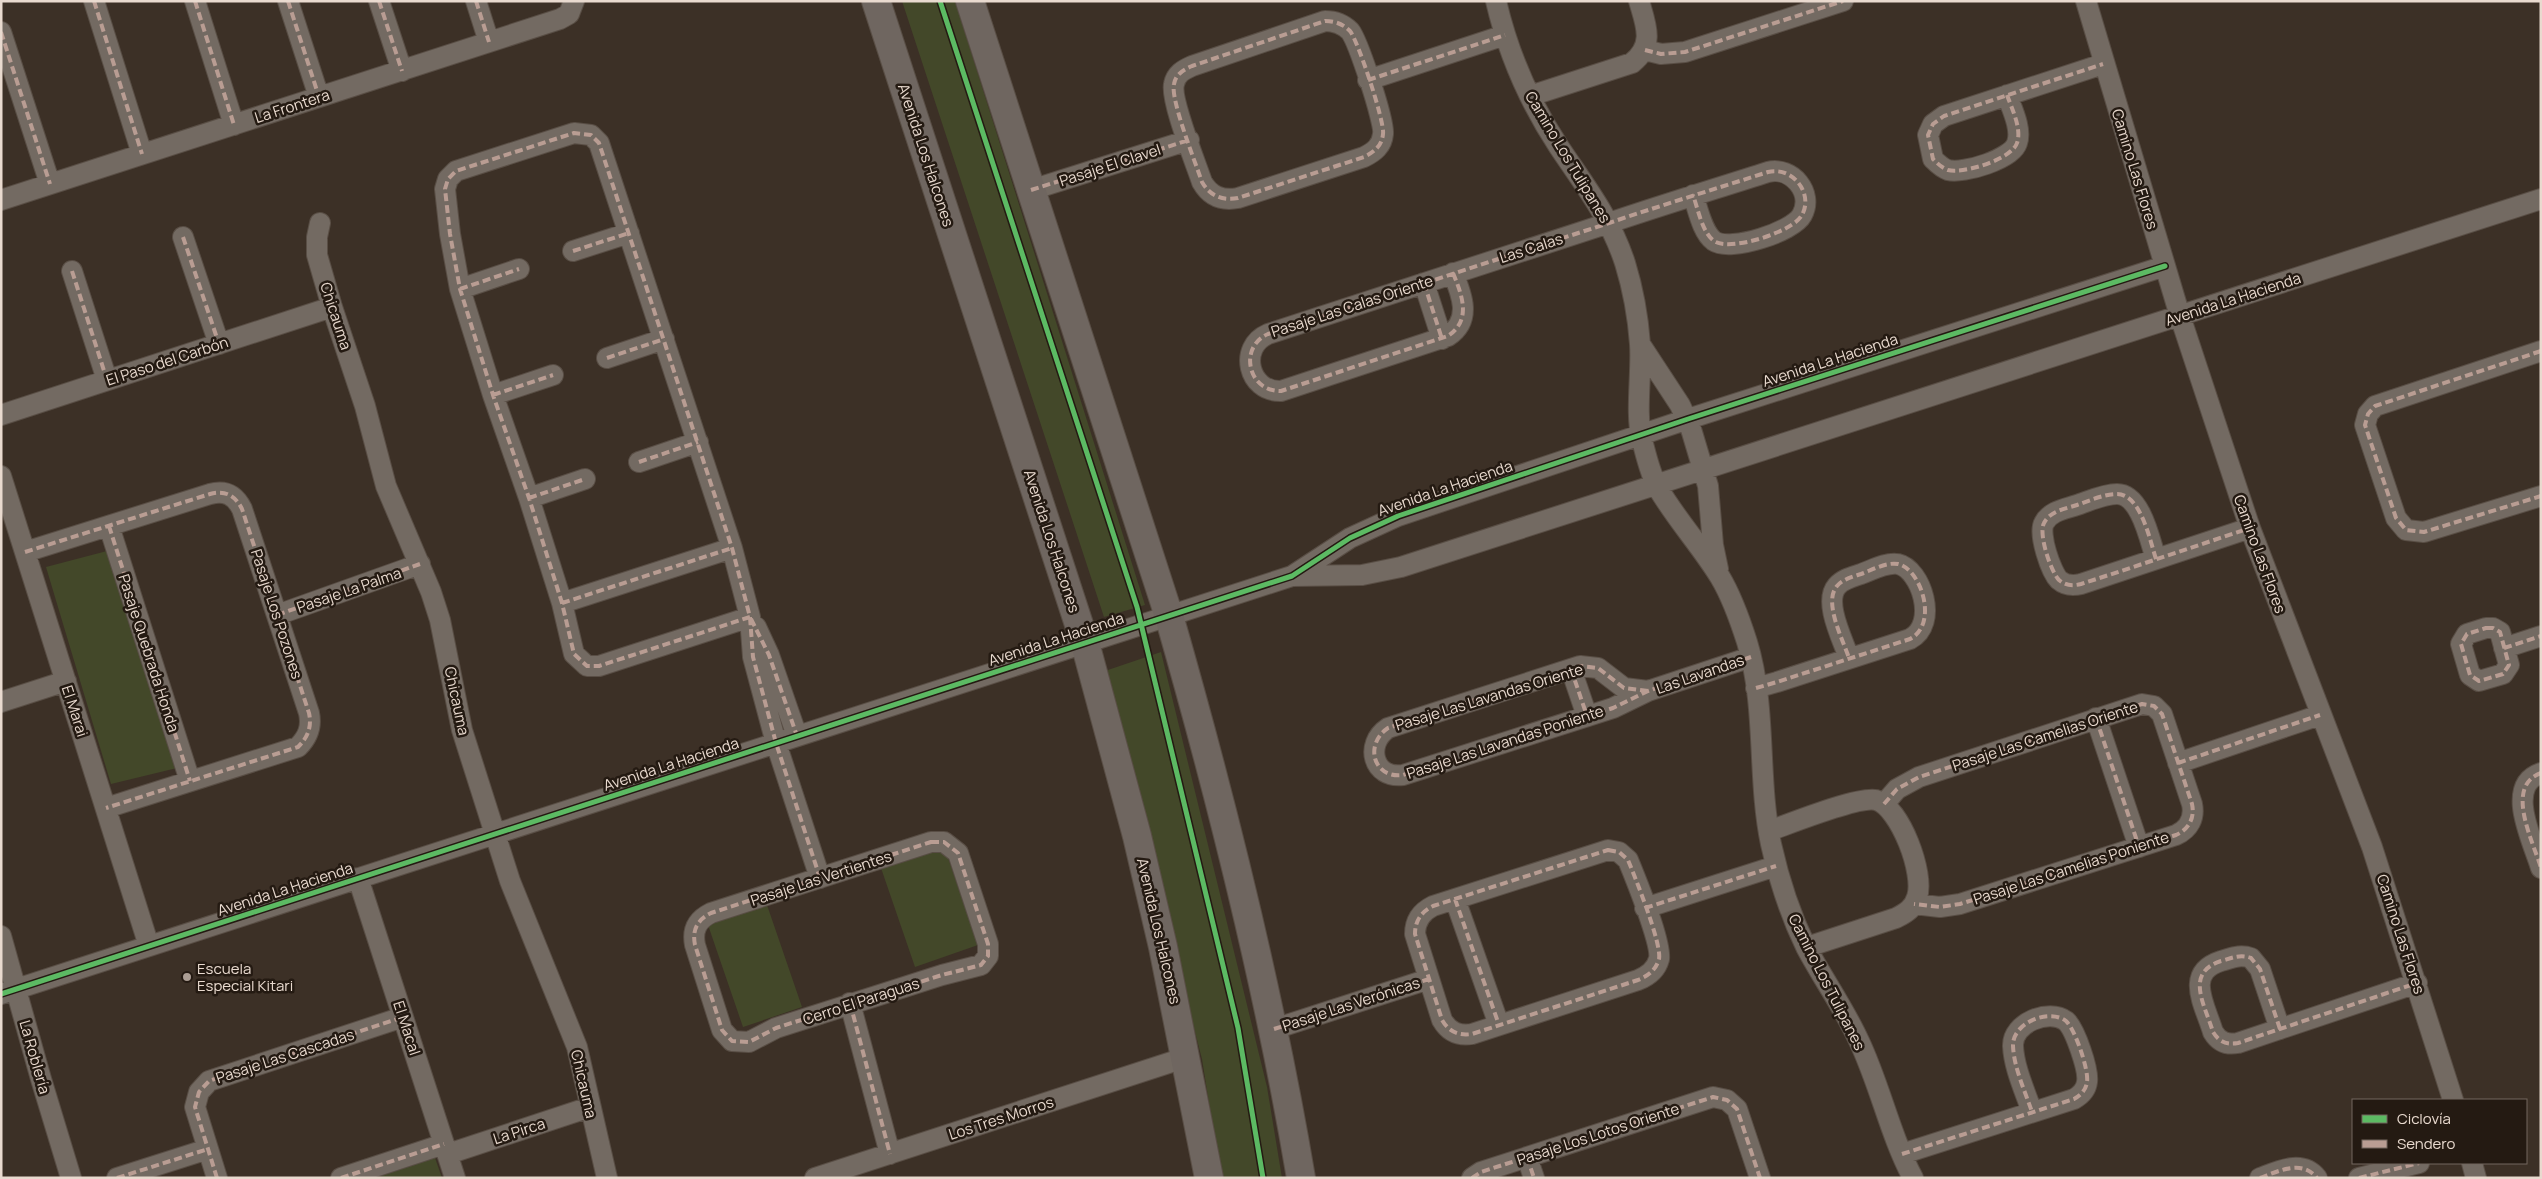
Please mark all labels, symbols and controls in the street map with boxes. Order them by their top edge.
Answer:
street label: Avenida Los Halcones [893,81,959,229]
street label: La Frontera [252,84,332,128]
street label: Camino Los Tulipanes [1520,87,1616,227]
street label: Camino Las Flores [2107,106,2163,232]
street label: Pasaje El Clavel [1056,139,1164,191]
street label: Las Calas [1497,228,1566,268]
street label: Avenida La Hacienda [2163,267,2303,331]
street label: Pasaje Las Calas Oriente [1268,270,1436,342]
street label: Chicauma [315,280,357,352]
street label: Avenida La Hacienda [1760,328,1900,392]
street label: El Paso del Carbón [103,331,231,391]
street label: Avenida La Hacienda [1375,455,1515,521]
street label: Avenida Los Halcones [1019,467,1085,615]
street label: Camino Las Flores [2229,492,2291,616]
street label: Pasaje Los Pozones [246,546,308,682]
street label: Pasaje La Palma [294,562,404,618]
street label: Pasaje Quebrada Honda [114,571,184,735]
street label: Avenida La Hacienda [986,607,1126,671]
street label: Las Lavandas [1653,649,1747,699]
street label: Pasaje Las Lavandas Oriente [1392,658,1586,736]
street label: Chicauma [439,665,475,737]
street label: El Marai [57,683,93,739]
street label: Pasaje Las Camelias Oriente [1949,696,2141,776]
street label: Pasaje Las Lavandas Poniente [1404,700,1606,784]
street label: Avenida La Hacienda [601,732,741,796]
street label: Pasaje Las Camelias Poniente [1970,826,2172,910]
street label: Pasaje Las Vertientes [748,845,894,911]
street label: Avenida Los Halcones [1132,856,1186,1006]
street label: Avenida La Hacienda [215,857,355,921]
street label: Camino Las Flores [2372,871,2430,997]
street label: Camino Los Tulipanes [1784,910,1870,1054]
place label: Escuela Especial Kitari [197,958,293,996]
marker: Escuela Especial Kitari [181,971,193,983]
street label: Cerro El Paraguas [800,972,922,1030]
street label: Pasaje Las Verónicas [1279,972,1423,1036]
street label: El Macal [388,998,426,1058]
street label: La Roblería [14,1018,56,1096]
street label: Pasaje Las Cascadas [213,1024,357,1088]
street label: Chicauma [566,1048,602,1120]
street label: Los Tres Morros [946,1091,1056,1145]
street label: Pasaje Los Lotos Oriente [1514,1098,1682,1170]
legend [2352,1099,2527,1164]
text: Ciclovía [2397,1108,2451,1129]
street label: La Pirca [490,1113,548,1149]
text: Sendero [2397,1133,2456,1154]

